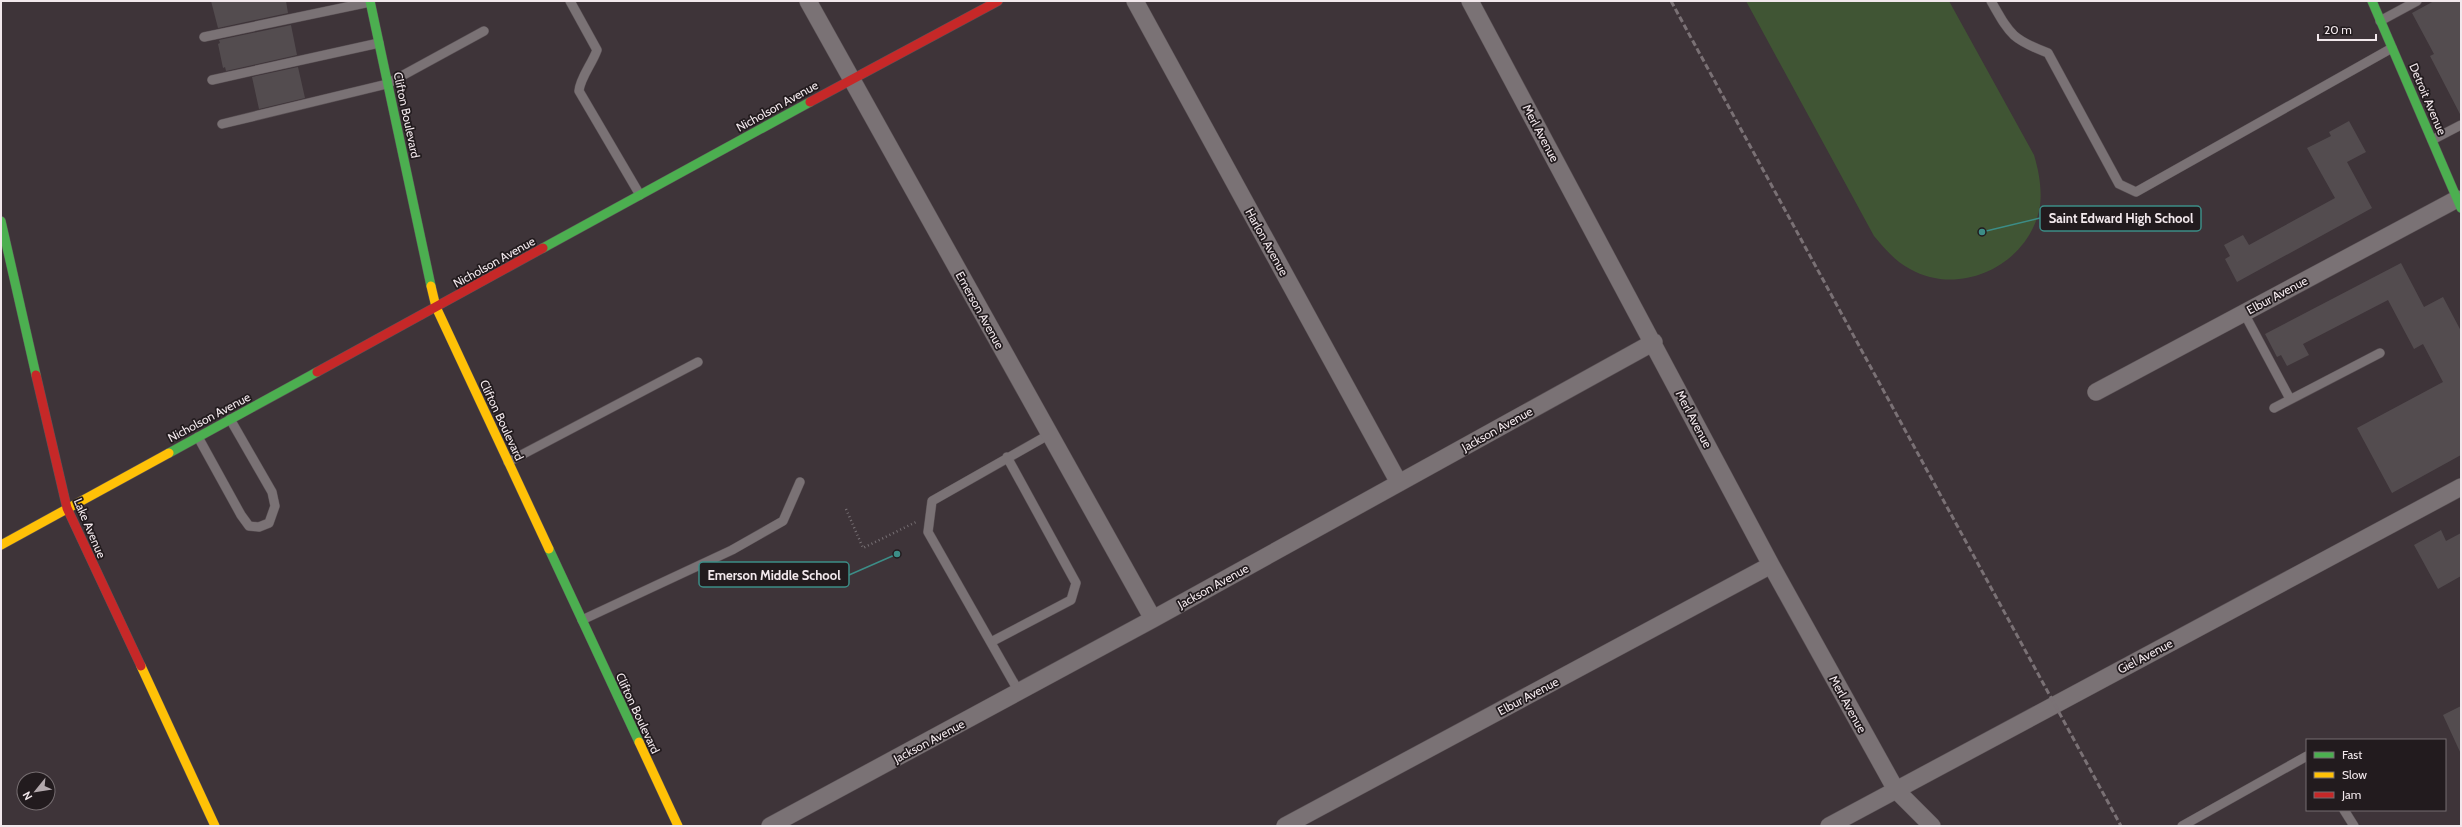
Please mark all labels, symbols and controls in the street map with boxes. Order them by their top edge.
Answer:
scale bar [2318,16,2376,42]
text: 20 m [2324,22,2352,37]
street label: Detroit Avenue [2406,61,2450,137]
street label: Clifton Boulevard [391,71,423,159]
street label: Nicholson Avenue [733,77,821,135]
street label: Merl Avenue [1520,102,1562,164]
street label: Harlon Avenue [1242,206,1292,278]
callout: Saint Edward High School [2040,206,2201,231]
text: Saint Edward High School [2049,210,2194,226]
street label: Nicholson Avenue [450,233,538,291]
street label: Emerson Avenue [953,269,1007,351]
street label: Elbur Avenue [2244,273,2310,317]
street label: Clifton Boulevard [477,377,527,463]
street label: Merl Avenue [1673,388,1715,450]
street label: Nicholson Avenue [165,389,253,445]
street label: Jackson Avenue [1458,403,1535,455]
street label: Lake Avenue [71,496,109,560]
street label: Jackson Avenue [1174,560,1251,612]
callout: Emerson Middle School [699,562,849,587]
text: Emerson Middle School [707,567,841,583]
street label: Giel Avenue [2115,635,2175,677]
street label: Clifton Boulevard [613,670,663,756]
street label: Merl Avenue [1826,673,1870,735]
street label: Elbur Avenue [1495,674,1561,718]
street label: Jackson Avenue [890,716,967,767]
legend [2306,739,2446,811]
text: Fast [2342,747,2362,762]
text: Slow [2342,767,2367,782]
north arrow [16,771,56,811]
text: Jam [2341,787,2361,802]
text: N [19,789,35,803]

